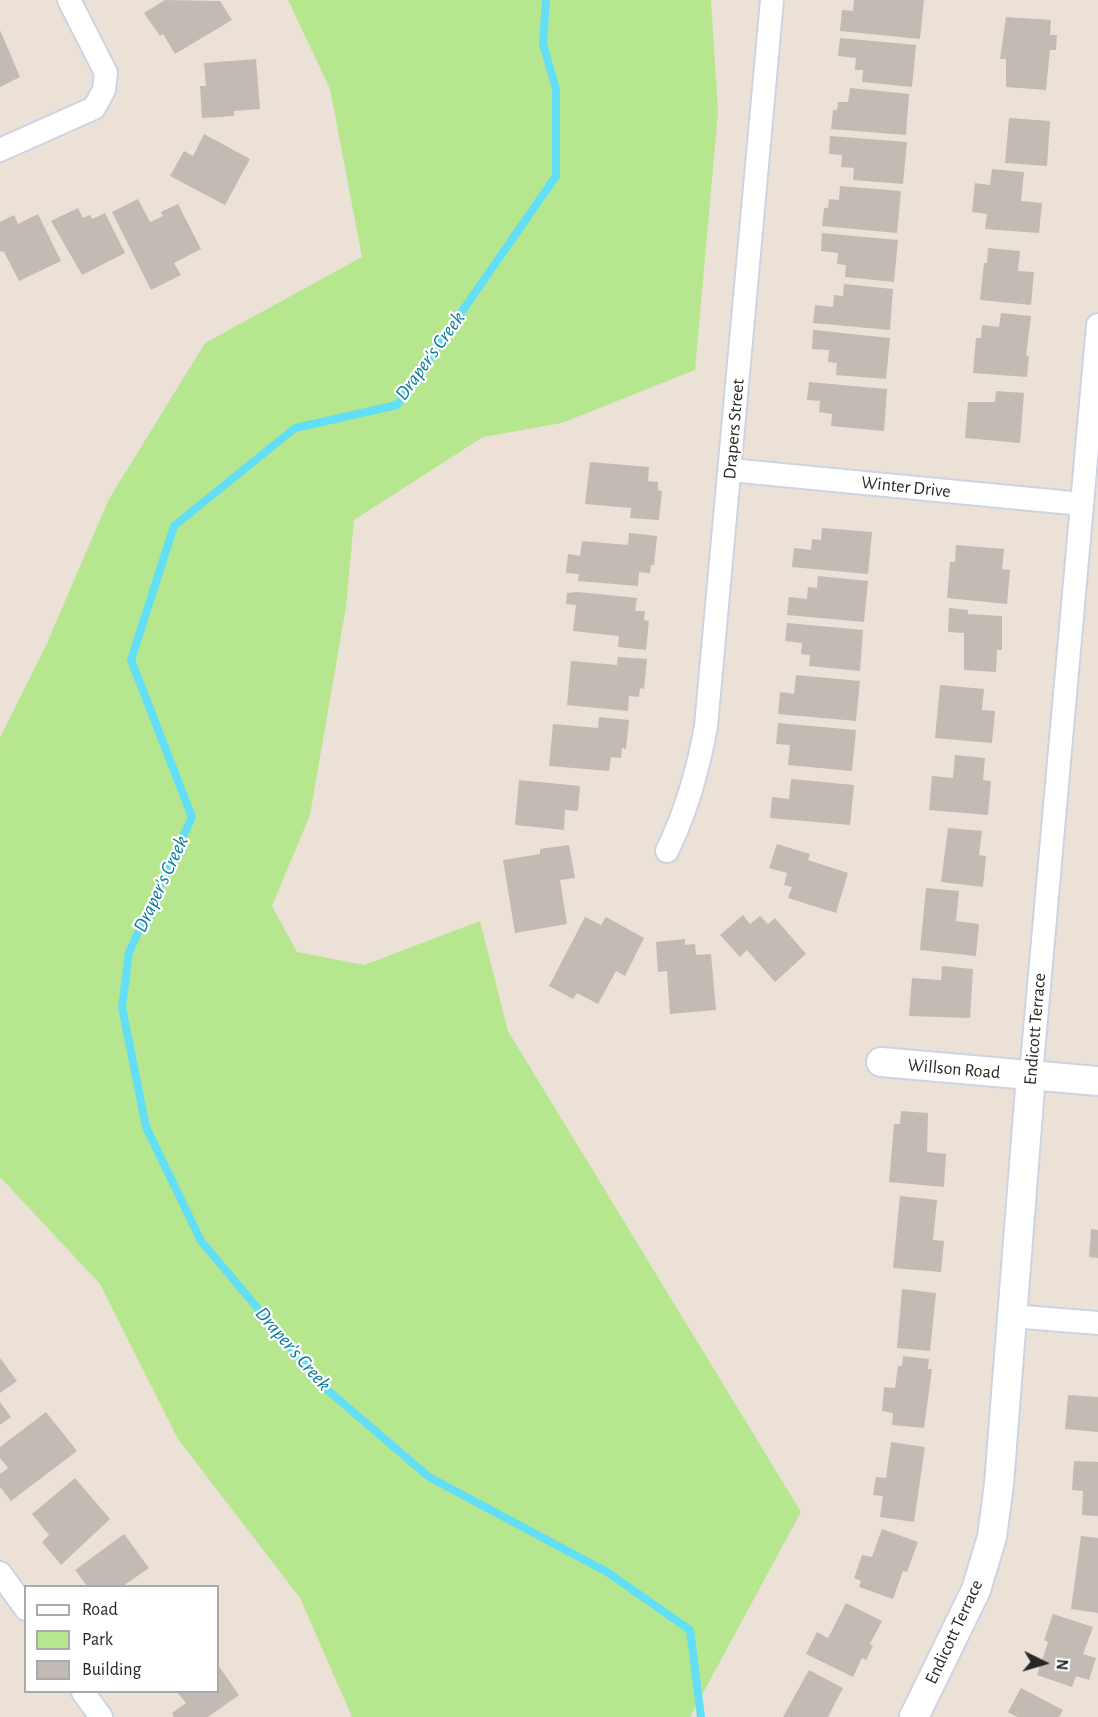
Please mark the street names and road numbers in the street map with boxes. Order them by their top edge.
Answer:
street label: Drapers Street [719,378,749,480]
street label: Winter Drive [860,472,952,502]
street label: Endicott Terrace [1019,972,1051,1086]
street label: Willson Road [907,1054,1001,1084]
street label: Endicott Terrace [920,1576,988,1688]

